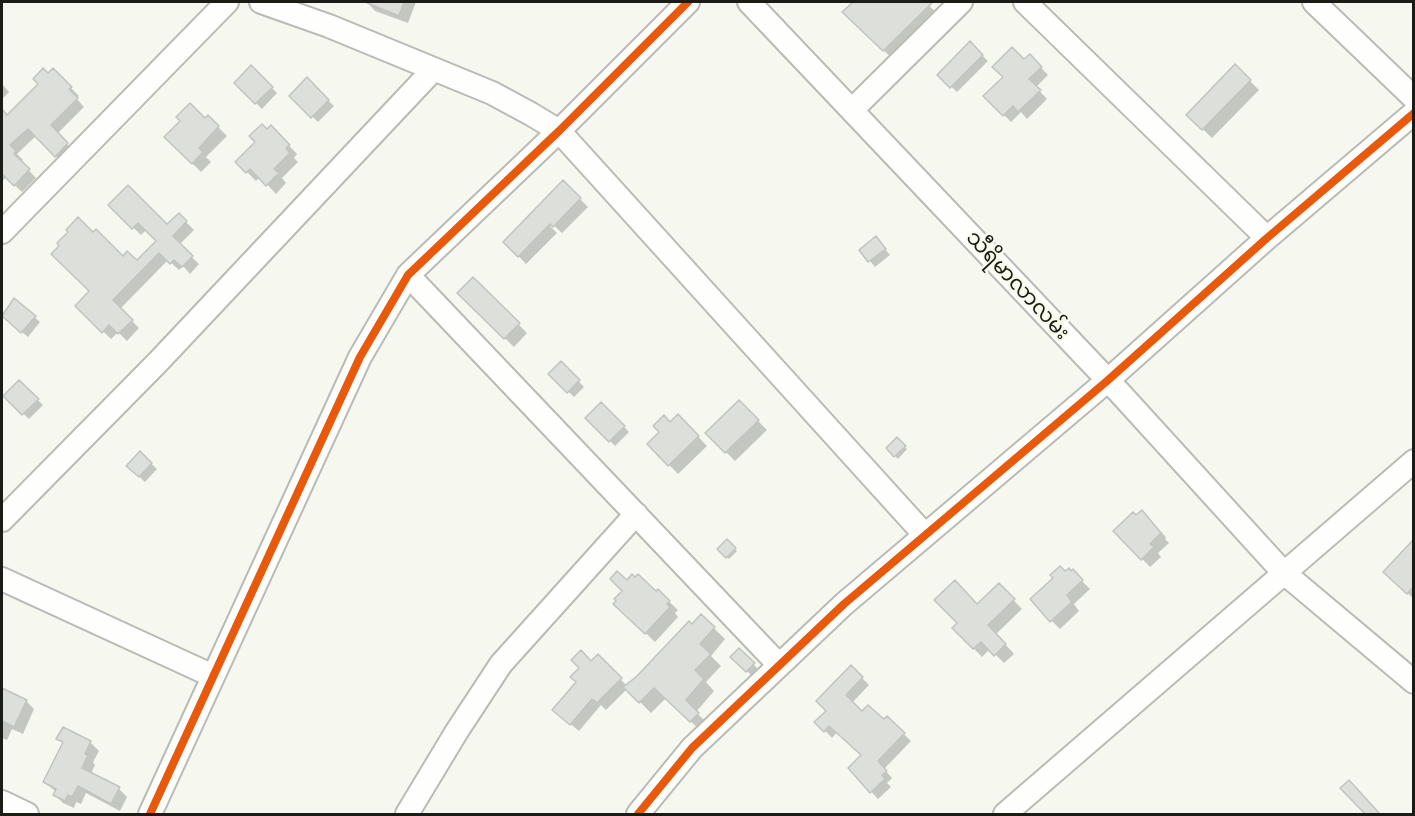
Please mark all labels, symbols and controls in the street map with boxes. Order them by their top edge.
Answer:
street label: သီရိမာလာလမ်း [960,226,1074,346]

